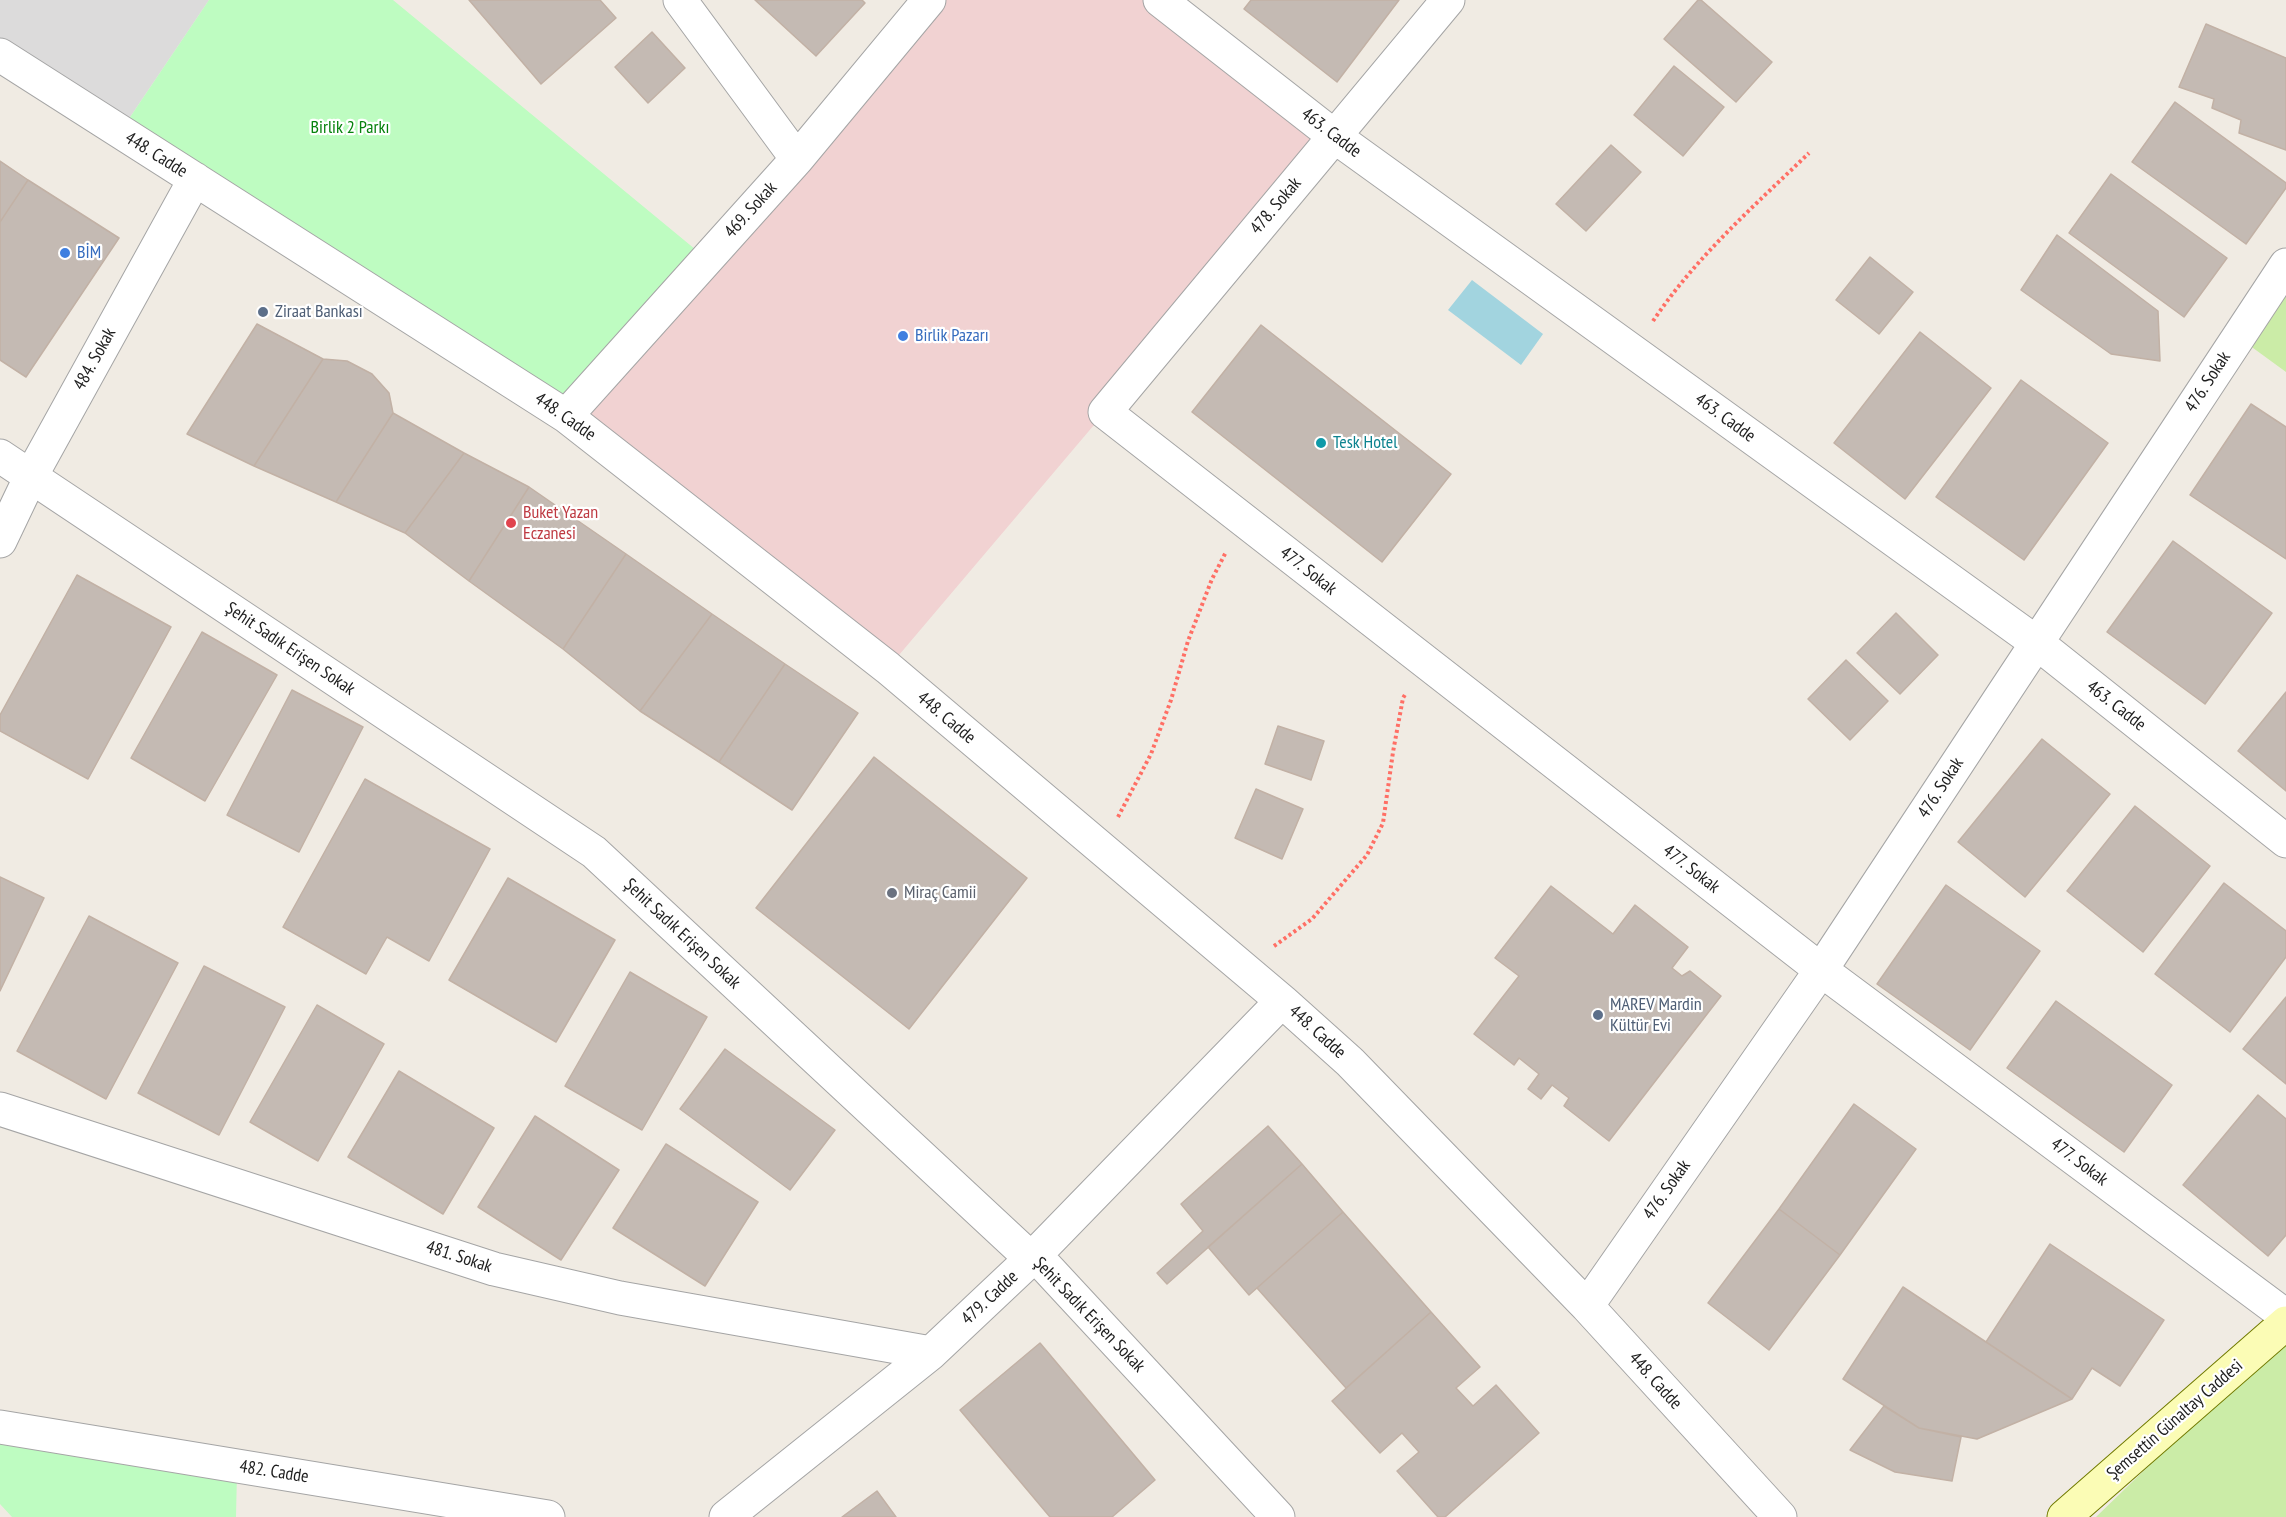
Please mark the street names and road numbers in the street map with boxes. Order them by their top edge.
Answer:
street label: 463. Cadde [1297,103,1365,163]
street label: 448. Cadde [121,127,191,183]
street label: 478. Sokak [1246,173,1306,239]
street label: 469. Sokak [720,178,782,242]
street label: 484. Sokak [69,324,121,394]
street label: 476. Sokak [2180,348,2236,416]
street label: 448. Cadde [530,388,600,446]
street label: 463. Cadde [1691,389,1759,447]
street label: 477. Sokak [1275,542,1341,600]
street label: Şehit Sadık Erişen Sokak [221,598,359,700]
street label: 463. Cadde [2082,676,2150,736]
street label: 448. Cadde [912,687,980,749]
street label: 476. Sokak [1913,754,1969,822]
street label: 477. Sokak [1658,840,1724,898]
street label: Şehit Sadık Erişen Sokak [619,874,745,994]
street label: 448. Cadde [1284,1001,1350,1063]
street label: 477. Sokak [2046,1133,2112,1191]
street label: 476. Sokak [1639,1156,1695,1224]
street label: 481. Sokak [423,1236,495,1278]
street label: Şehit Sadık Erişen Sokak [1029,1253,1149,1377]
street label: 479. Cadde [957,1266,1023,1330]
street label: 448. Cadde [1624,1348,1686,1414]
street label: Şemsettin Günaltay Caddesi [2103,1355,2247,1485]
street label: 482. Cadde [238,1456,310,1488]

